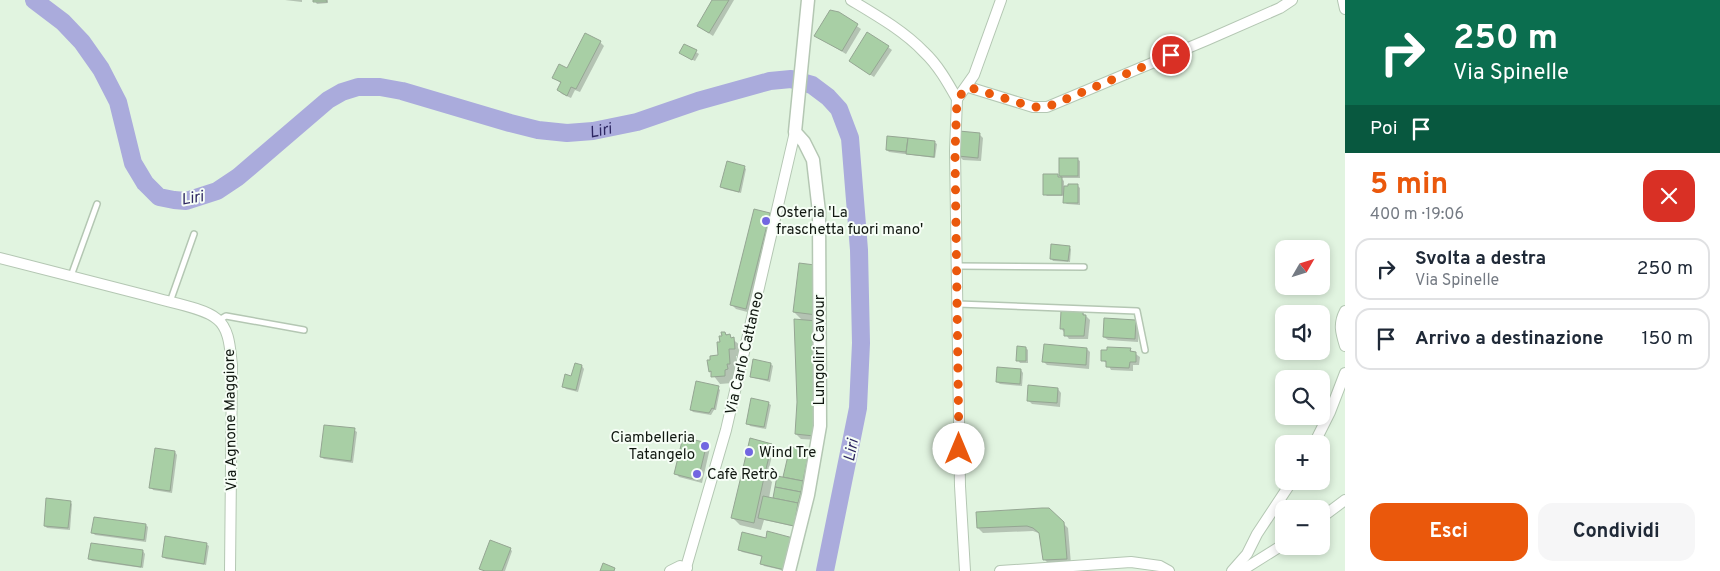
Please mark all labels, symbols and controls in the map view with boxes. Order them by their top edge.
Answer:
text: 250 m [1453,17,1558,61]
icon: right [1370,20,1435,85]
pin [1150,34,1192,76]
icon: arrive [1157,41,1185,69]
text: Via Spinelle [1453,60,1569,87]
icon: arrive [1407,115,1435,143]
text: Poi [1370,117,1397,141]
water label: Liri [588,119,615,144]
text: 5 min [1370,167,1448,204]
button: close [1643,170,1695,222]
water label: Liri [180,187,206,211]
place label: Osteria 'La fraschetta fuori mano' [776,204,923,240]
text: 400 m · 19:06 [1370,205,1464,225]
marker: Osteria 'La fraschetta fuori mano' [760,215,772,227]
north arrow [1275,240,1330,295]
map controls [1275,240,1330,555]
text: Svolta a destra [1415,247,1546,271]
icon: right [1372,255,1400,283]
text: 250 m [1637,257,1693,281]
text: Via Spinelle [1415,271,1499,291]
street label: Via Carlo Cattaneo [722,290,769,417]
street label: Lungoliri Cavour [811,294,830,406]
button: sound [1275,305,1330,360]
icon: arrive [1372,325,1400,353]
text: Arrivo a destinazione [1415,327,1604,351]
text: 150 m [1641,327,1693,351]
street label: Via Agnone Maggiore [221,349,242,491]
button: search [1275,370,1330,425]
position arrow [932,422,984,474]
place label: Ciambelleria Tatangelo [610,429,695,465]
button: + [1275,435,1330,490]
water label: Liri [840,436,864,463]
marker: Ciambelleria Tatangelo [699,440,711,452]
place label: Wind Tre [759,444,816,463]
marker: Wind Tre [743,446,755,458]
place label: Cafè Retrò [707,466,778,485]
marker: Cafè Retrò [691,468,703,480]
button: − [1275,500,1330,555]
button: Esci [1370,503,1528,561]
button: Condividi [1538,503,1695,561]

